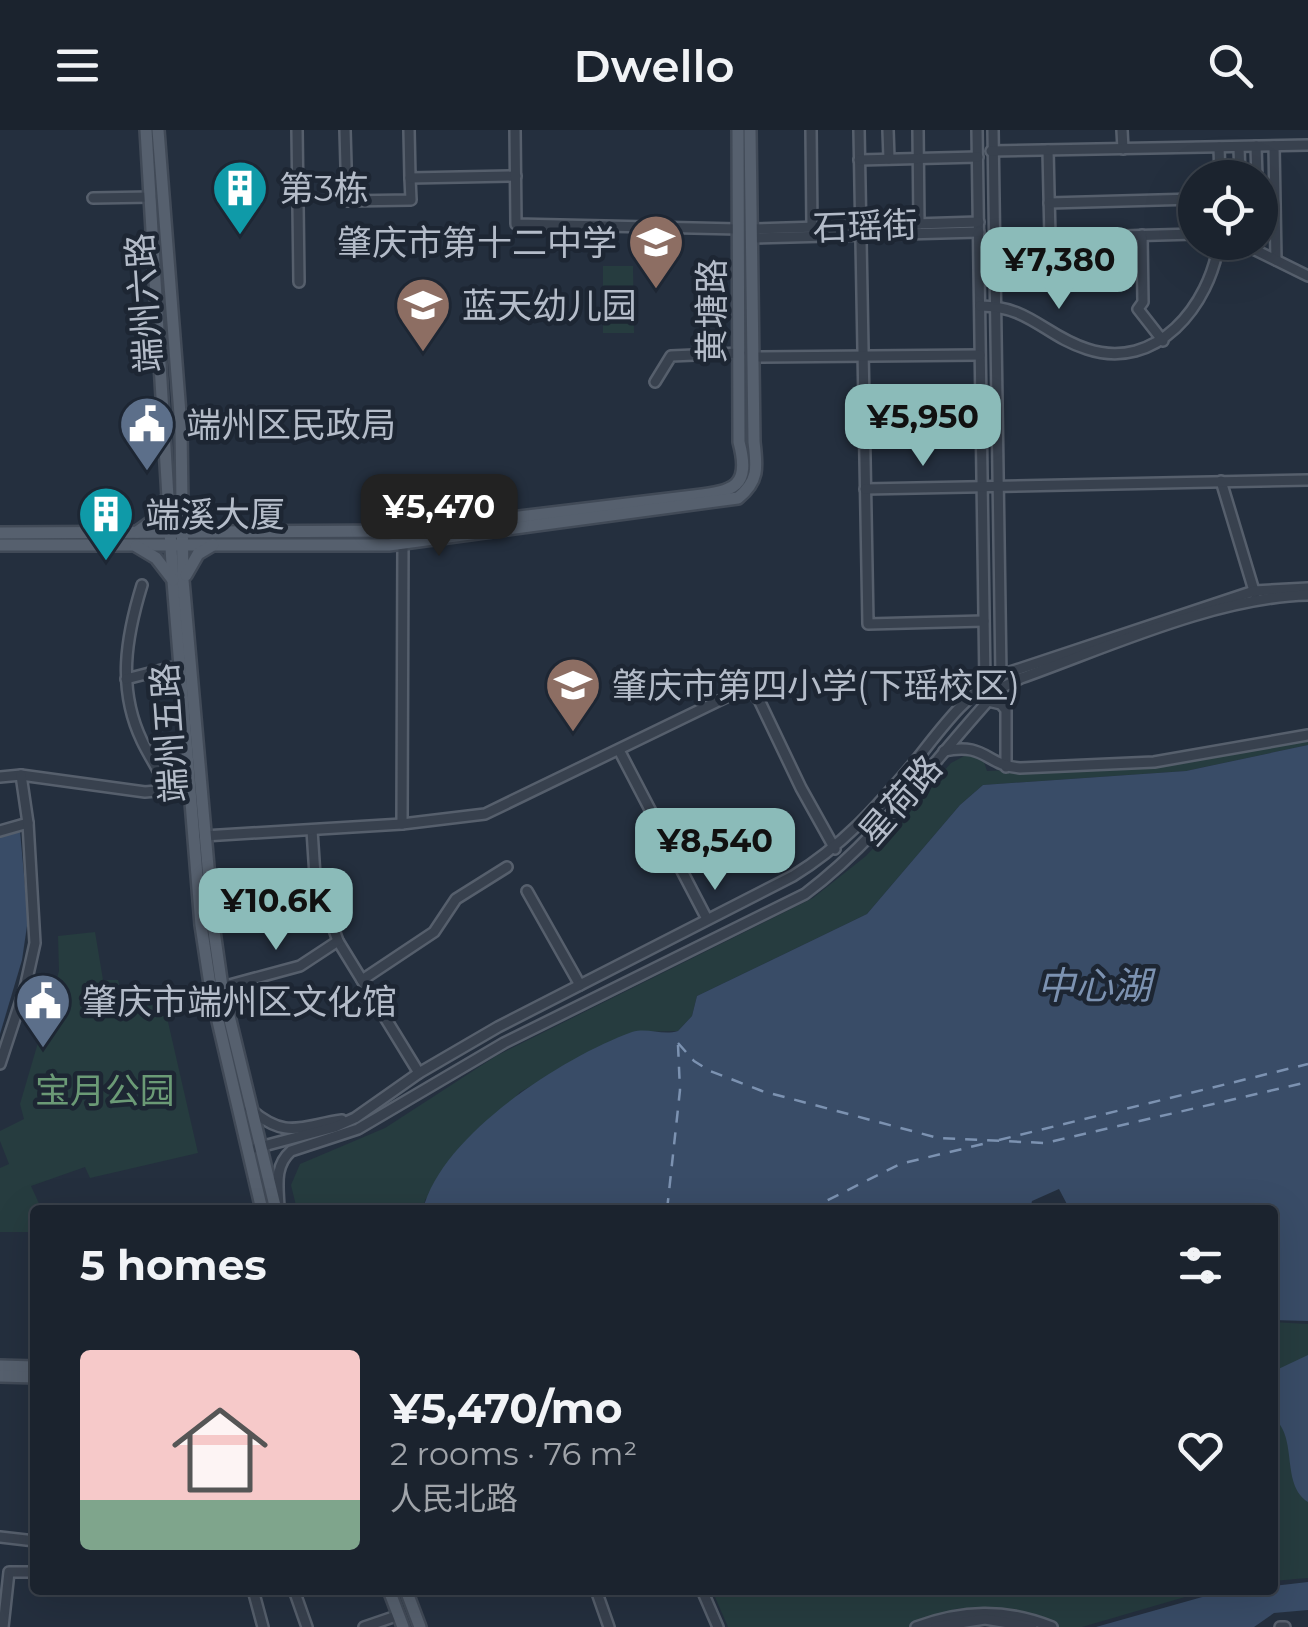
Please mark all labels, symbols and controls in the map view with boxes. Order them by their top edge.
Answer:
icon: menu [50,38,105,93]
text: Dwello [574,38,734,93]
icon: search [1203,38,1258,93]
building icon: 第3栋 [210,158,270,237]
map controls [1178,160,1278,260]
button: locate [1178,160,1278,260]
place label: 第3栋 [279,167,369,210]
street label: 石瑶街 [812,203,918,249]
school or university icon: 肇庆市第十二中学 [626,212,686,291]
place label: 肇庆市第十二中学 [337,221,617,264]
pin: ¥7,380 [978,227,1140,312]
street label: 端州六路 [118,232,170,374]
text: ¥7,380 [1002,240,1116,279]
street label: 黄塘路 [690,258,733,364]
school or university icon: 蓝天幼儿园 [393,275,453,354]
place label: 蓝天幼儿园 [462,284,637,327]
pin: ¥5,950 [842,384,1004,469]
public building icon: 端州区民政局 [117,394,177,473]
text: ¥5,950 [867,397,979,436]
place label: 端州区民政局 [186,403,396,446]
pin: ¥5,470 [358,474,520,559]
building icon: 端溪大厦 [76,484,136,563]
text: ¥5,470 [383,487,495,526]
place label: 端溪大厦 [145,493,285,536]
school or university icon: 肇庆市第四小学(下瑶校区) [543,655,603,734]
street label: 端州五路 [143,662,195,804]
place label: 肇庆市第四小学(下瑶校区) [612,664,1020,707]
street label: 星荷路 [849,746,951,854]
pin: ¥8,540 [634,808,796,893]
text: ¥8,540 [657,821,773,860]
pin: ¥10.6K [195,868,357,953]
text: ¥10.6K [221,881,331,920]
water label: 中心湖 [1037,962,1156,1009]
public building icon: 肇庆市端州区文化馆 [13,971,73,1050]
place label: 肇庆市端州区文化馆 [82,980,397,1023]
park label: 宝月公园 [35,1069,175,1112]
icon: filters [1173,1238,1228,1293]
text: 5 homes [80,1239,267,1291]
text: ¥5,470/mo [390,1382,623,1434]
icon: home [160,1390,280,1510]
icon: heart [1173,1423,1228,1478]
text: 2 rooms · 76 m² [390,1434,637,1473]
text: 人民北路 [390,1479,518,1518]

